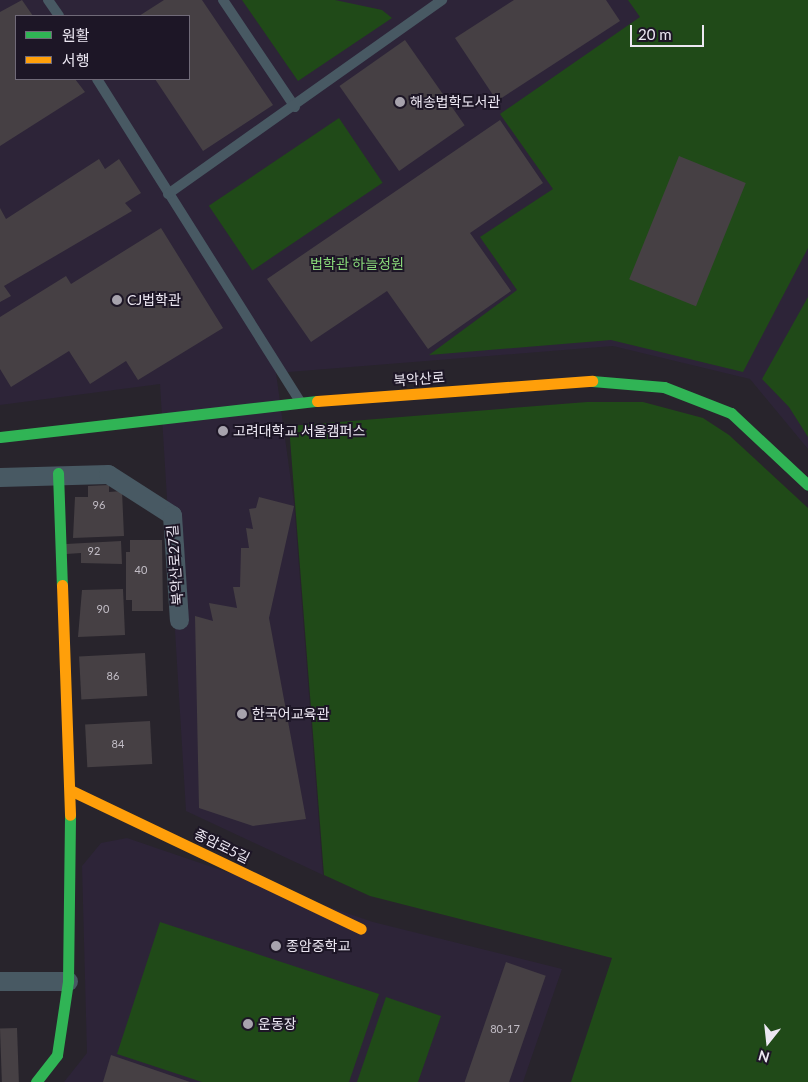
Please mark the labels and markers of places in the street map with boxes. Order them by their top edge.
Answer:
place label: 해송법학도서관 [410,94,500,110]
marker: 해송법학도서관 [394,96,406,108]
place label: CJ법학관 [127,292,181,308]
marker: CJ법학관 [111,294,123,306]
place label: 고려대학교 서울캠퍼스 [233,423,365,439]
marker: 고려대학교 서울캠퍼스 [217,425,229,437]
place label: 한국어교육관 [252,706,329,722]
marker: 한국어교육관 [236,708,248,720]
place label: 종암중학교 [286,938,350,954]
marker: 종암중학교 [270,940,282,952]
place label: 운동장 [258,1016,297,1032]
marker: 운동장 [242,1018,254,1030]

